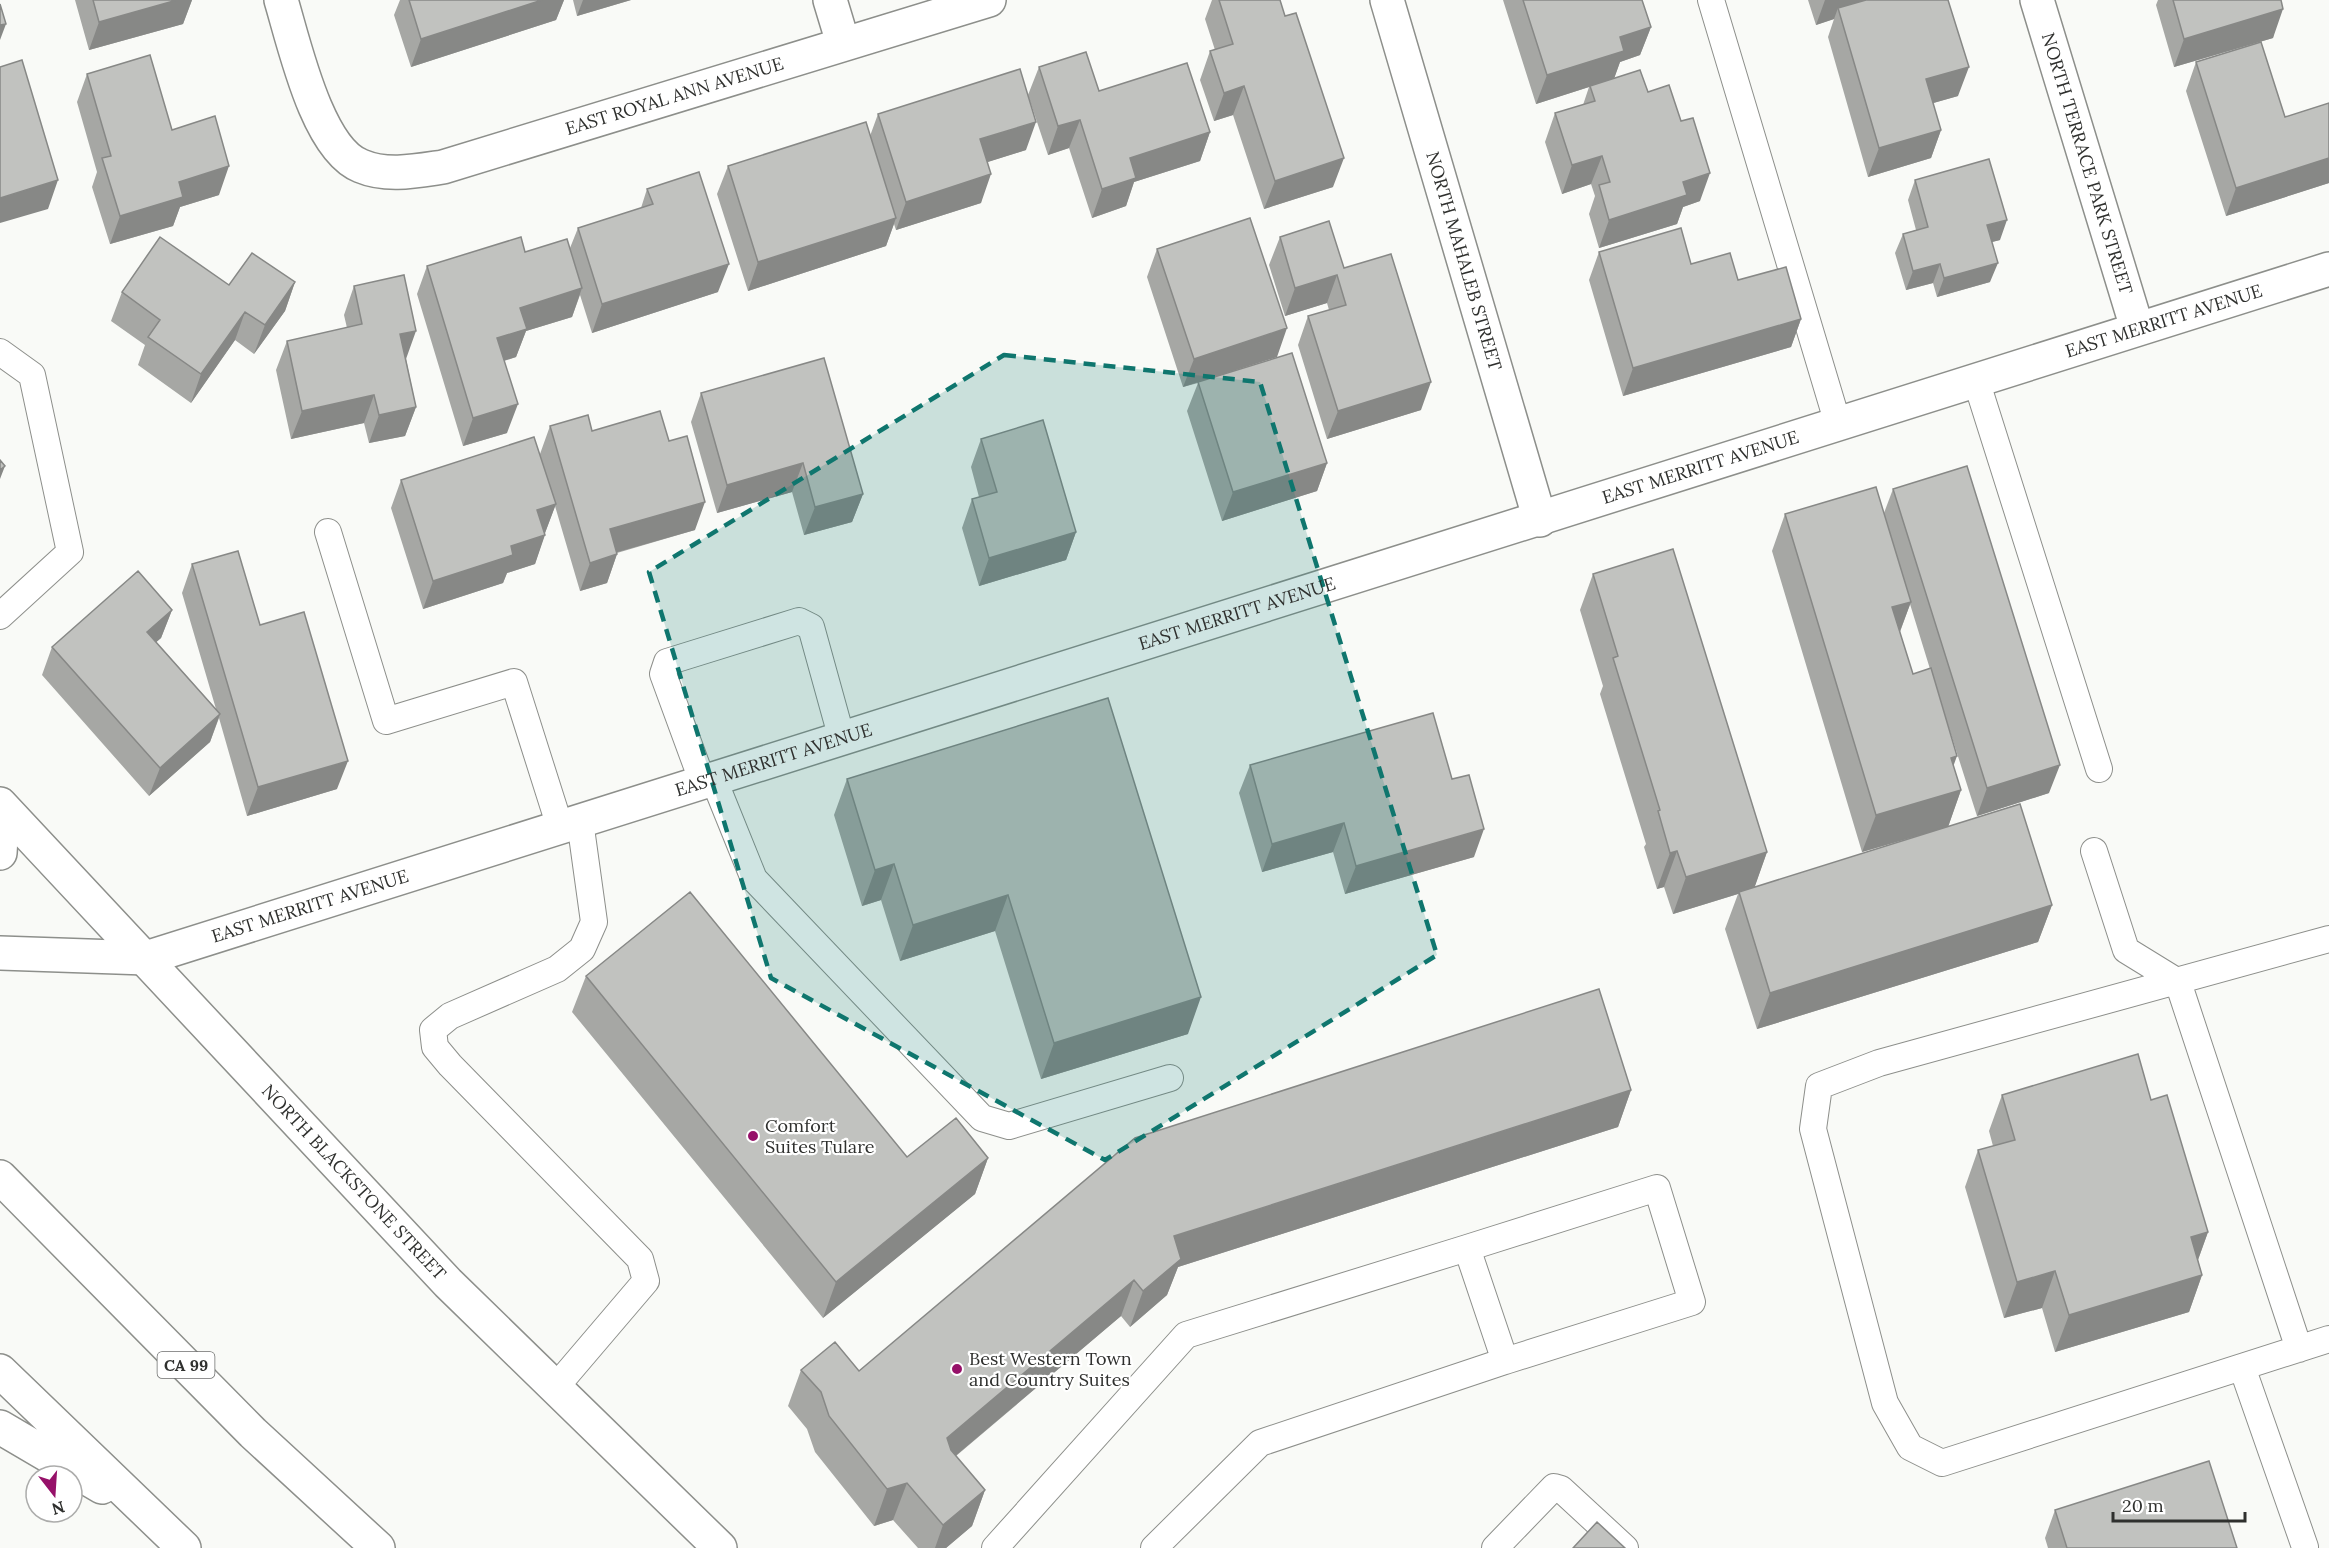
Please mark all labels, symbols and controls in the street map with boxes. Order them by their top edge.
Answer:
street label: NORTH TERRACE PARK STREET [2037,30,2138,297]
street label: EAST ROYAL ANN AVENUE [562,52,786,140]
street label: NORTH MAHALEB STREET [1421,149,1507,373]
street label: EAST MERRITT AVENUE [2062,279,2265,362]
street label: EAST MERRITT AVENUE [1599,425,1802,509]
street label: EAST MERRITT AVENUE [1136,571,1338,655]
street label: EAST MERRITT AVENUE [672,718,875,801]
street label: EAST MERRITT AVENUE [209,864,411,948]
street label: NORTH BLACKSTONE STREET [257,1079,452,1285]
place label: Comfort Suites Tulare [765,1114,875,1158]
marker: Comfort Suites Tulare [746,1129,760,1143]
place label: Best Western Town and Country Suites [969,1347,1132,1391]
road number: CA 99 [158,1352,214,1378]
marker: Best Western Town and Country Suites [950,1362,964,1376]
north arrow [24,1464,84,1524]
scale bar [2113,1485,2245,1523]
text: 20 m [2122,1494,2164,1517]
text: N [50,1497,67,1520]

